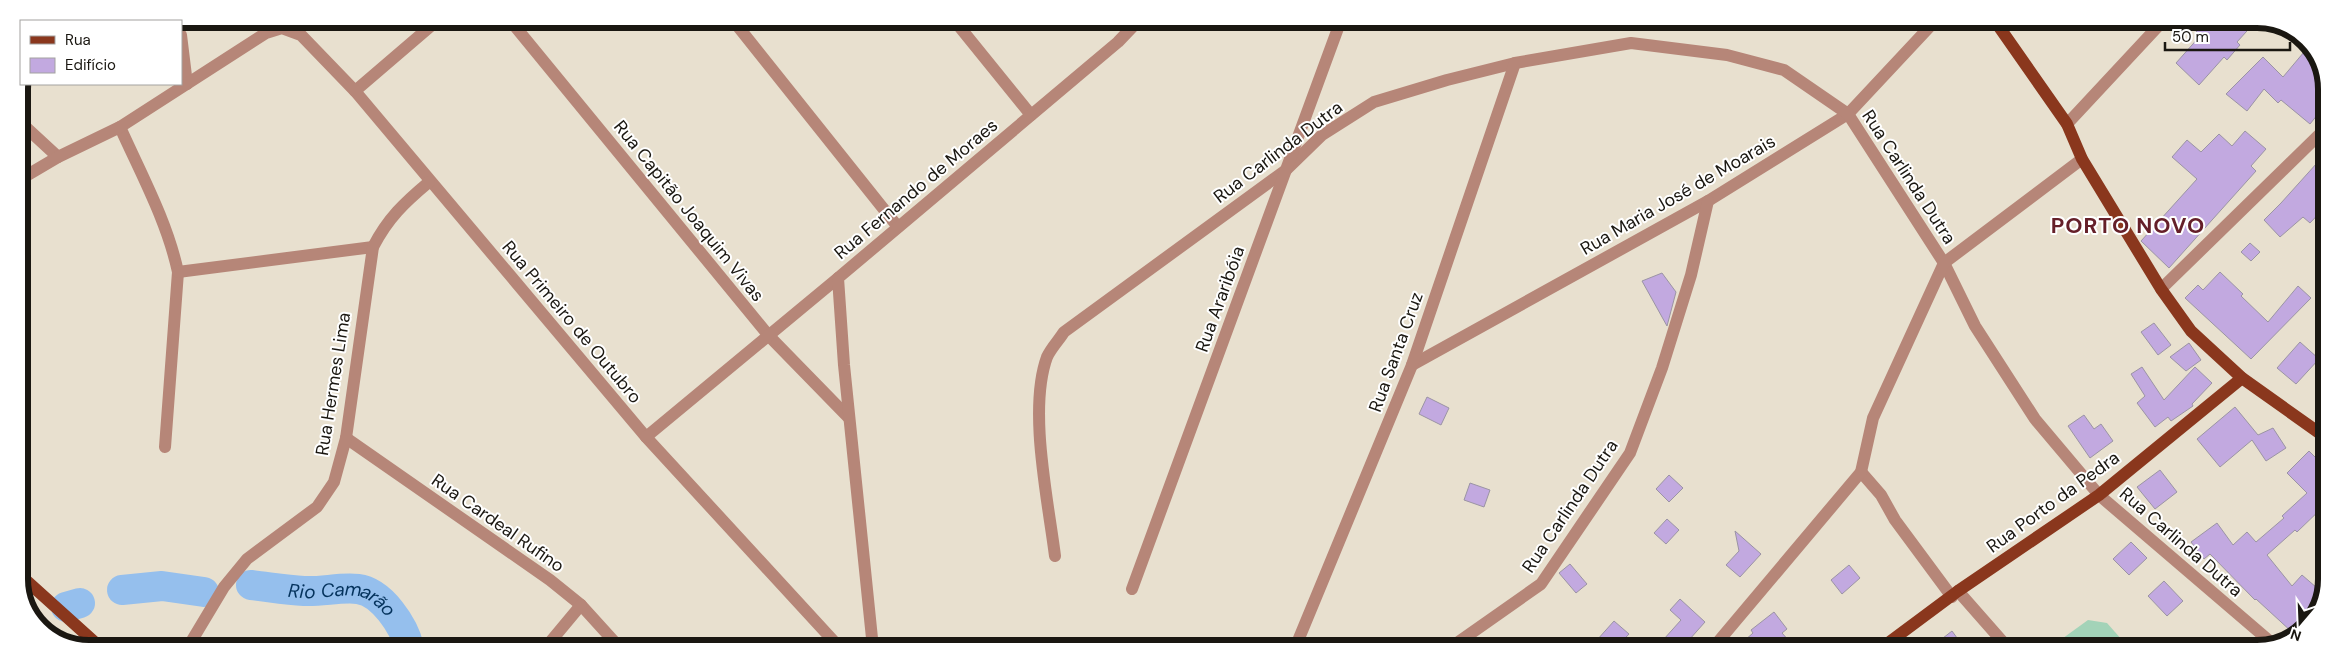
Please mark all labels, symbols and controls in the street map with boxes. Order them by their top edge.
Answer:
legend [20,20,182,85]
scale bar [2165,20,2290,52]
text: 50 m [2172,27,2209,47]
text: Rua [65,30,91,50]
text: Edifício [65,55,116,75]
street label: Rua Carlinda Dutra [1209,96,1347,208]
street label: Rua Carlinda Dutra [1857,105,1961,249]
street label: Rua Fernando de Moraes [829,113,1003,265]
street label: Rua Capitão Joaquim Vivas [608,115,770,307]
street label: Rua Maria José de Moarais [1576,129,1780,261]
district label: PORTO NOVO [2051,211,2205,240]
street label: Rua Primeiro de Outubro [497,236,647,408]
street label: Rua Araribóia [1190,243,1250,355]
street label: Rua Santa Cruz [1363,289,1429,415]
street label: Rua Hermes Lima [310,311,356,457]
street label: Rua Carlinda Dutra [1517,435,1623,577]
street label: Rua Porto da Pedra [1982,446,2124,558]
street label: Rua Cardeal Rufino [427,468,569,578]
street label: Rua Carlinda Dutra [2114,482,2248,602]
water label: Rio Camarão [287,576,402,621]
north arrow [2275,598,2325,648]
text: N [2288,625,2304,645]

